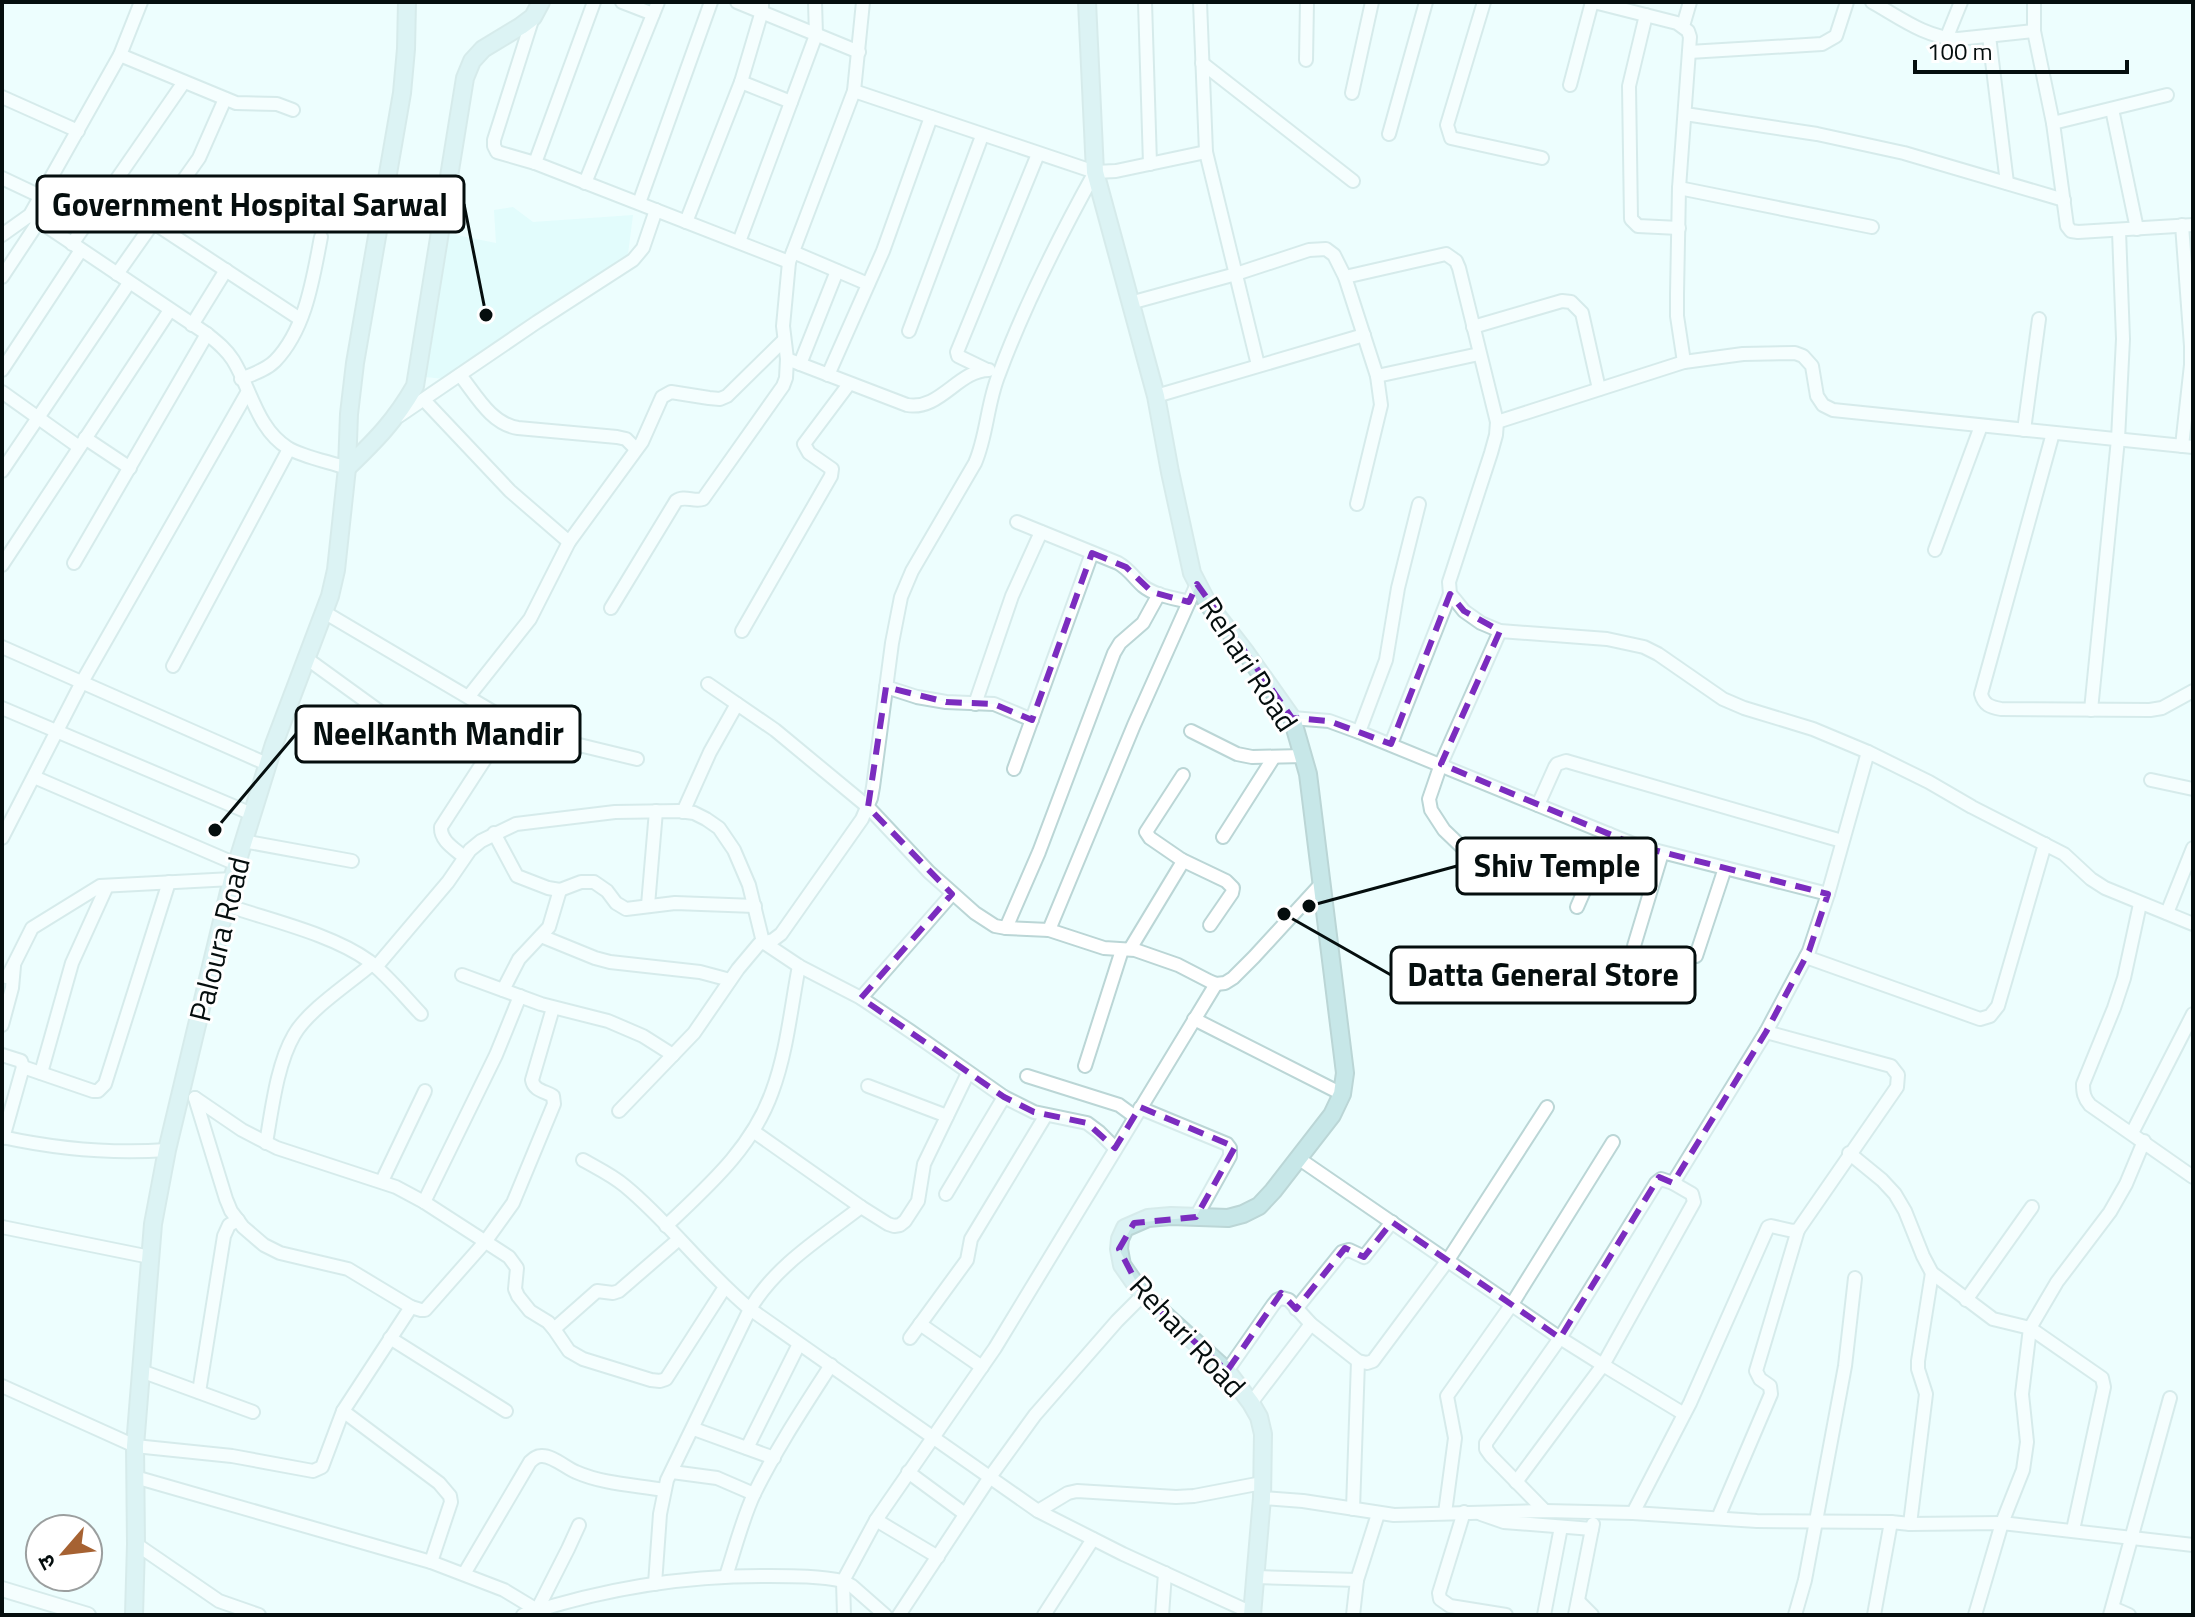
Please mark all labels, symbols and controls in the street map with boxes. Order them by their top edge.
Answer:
scale bar [1915,24,2127,74]
text: 100 m [1927,33,1993,69]
callout: Government Hospital Sarwal [37,176,464,232]
text: Government Hospital Sarwal [52,180,448,228]
street label: Rehari Road [1188,587,1310,741]
callout: NeelKanth Mandir [296,706,580,762]
text: NeelKanth Mandir [312,709,564,757]
callout: Shiv Temple [1457,838,1656,894]
text: Shiv Temple [1474,841,1640,889]
street label: Paloura Road [176,852,262,1026]
callout: Datta General Store [1391,947,1695,1003]
text: Datta General Store [1407,950,1679,998]
street label: Rehari Road [1119,1264,1257,1408]
north arrow [24,1513,104,1593]
text: उ [28,1548,64,1576]

